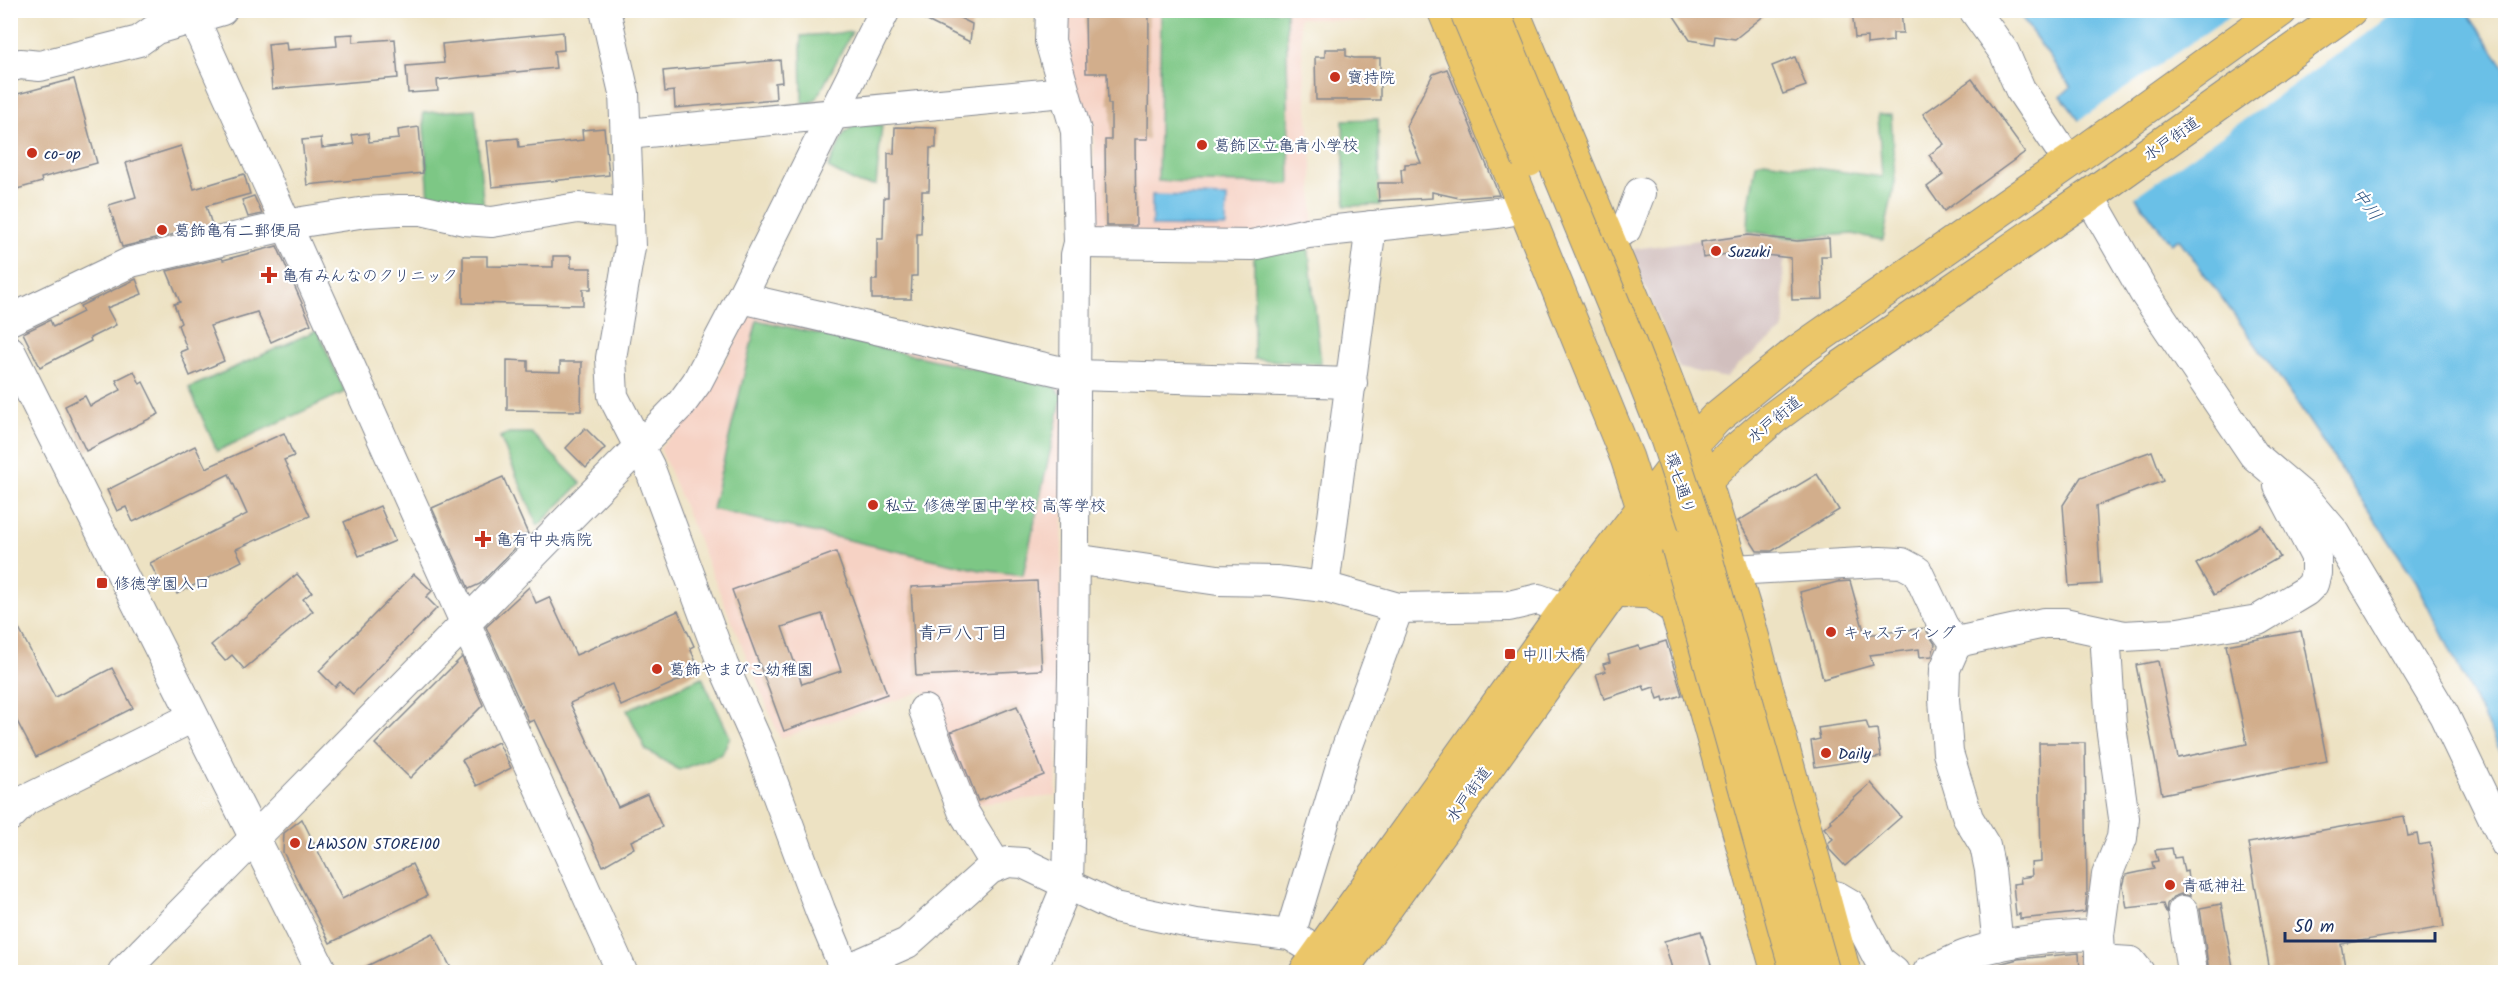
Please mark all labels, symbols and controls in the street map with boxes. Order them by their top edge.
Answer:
place label: 寶持院 [1347,66,1395,91]
marker: 寶持院 [1328,70,1342,84]
street label: 水戸街道 [2138,111,2205,168]
place label: 葛飾区立亀青小学校 [1214,134,1358,159]
marker: 葛飾区立亀青小学校 [1195,138,1209,152]
place label: co-op [44,142,81,167]
marker: co-op [25,146,39,160]
water label: 中川 [2343,182,2388,228]
place label: 葛飾亀有二郵便局 [174,219,302,244]
marker: 葛飾亀有二郵便局 [155,223,169,237]
place label: Suzuki [1728,240,1771,265]
marker: Suzuki [1709,244,1723,258]
place label: 亀有みんなのクリニック [282,264,458,289]
marker: 亀有みんなのクリニック [260,266,278,284]
street label: 水戸街道 [1742,390,1808,450]
street label: 環七通り [1658,449,1701,518]
place label: 私立 修徳学園中学校 高等学校 [885,494,1106,519]
marker: 私立 修徳学園中学校 高等学校 [866,498,880,512]
place label: 亀有中央病院 [496,528,592,553]
marker: 亀有中央病院 [474,530,492,548]
place label: 修徳学園入口 [114,572,210,597]
marker: 修徳学園入口 [95,576,109,590]
district label: 青戸八丁目 [918,620,1008,649]
place label: キャスティング [1843,621,1956,646]
marker: キャスティング [1824,625,1838,639]
place label: 中川大橋 [1522,643,1586,668]
marker: 中川大橋 [1503,647,1517,661]
place label: 葛飾やまびこ幼稚園 [669,658,813,683]
marker: 葛飾やまびこ幼稚園 [650,662,664,676]
place label: Daily [1838,742,1872,767]
marker: Daily [1819,746,1833,760]
street label: 水戸街道 [1440,762,1498,828]
place label: LAWSON STORE100 [307,832,440,857]
marker: LAWSON STORE100 [288,836,302,850]
place label: 青砥神社 [2182,874,2246,899]
marker: 青砥神社 [2163,878,2177,892]
scale bar [2285,905,2435,943]
text: 50 m [2294,913,2334,942]

